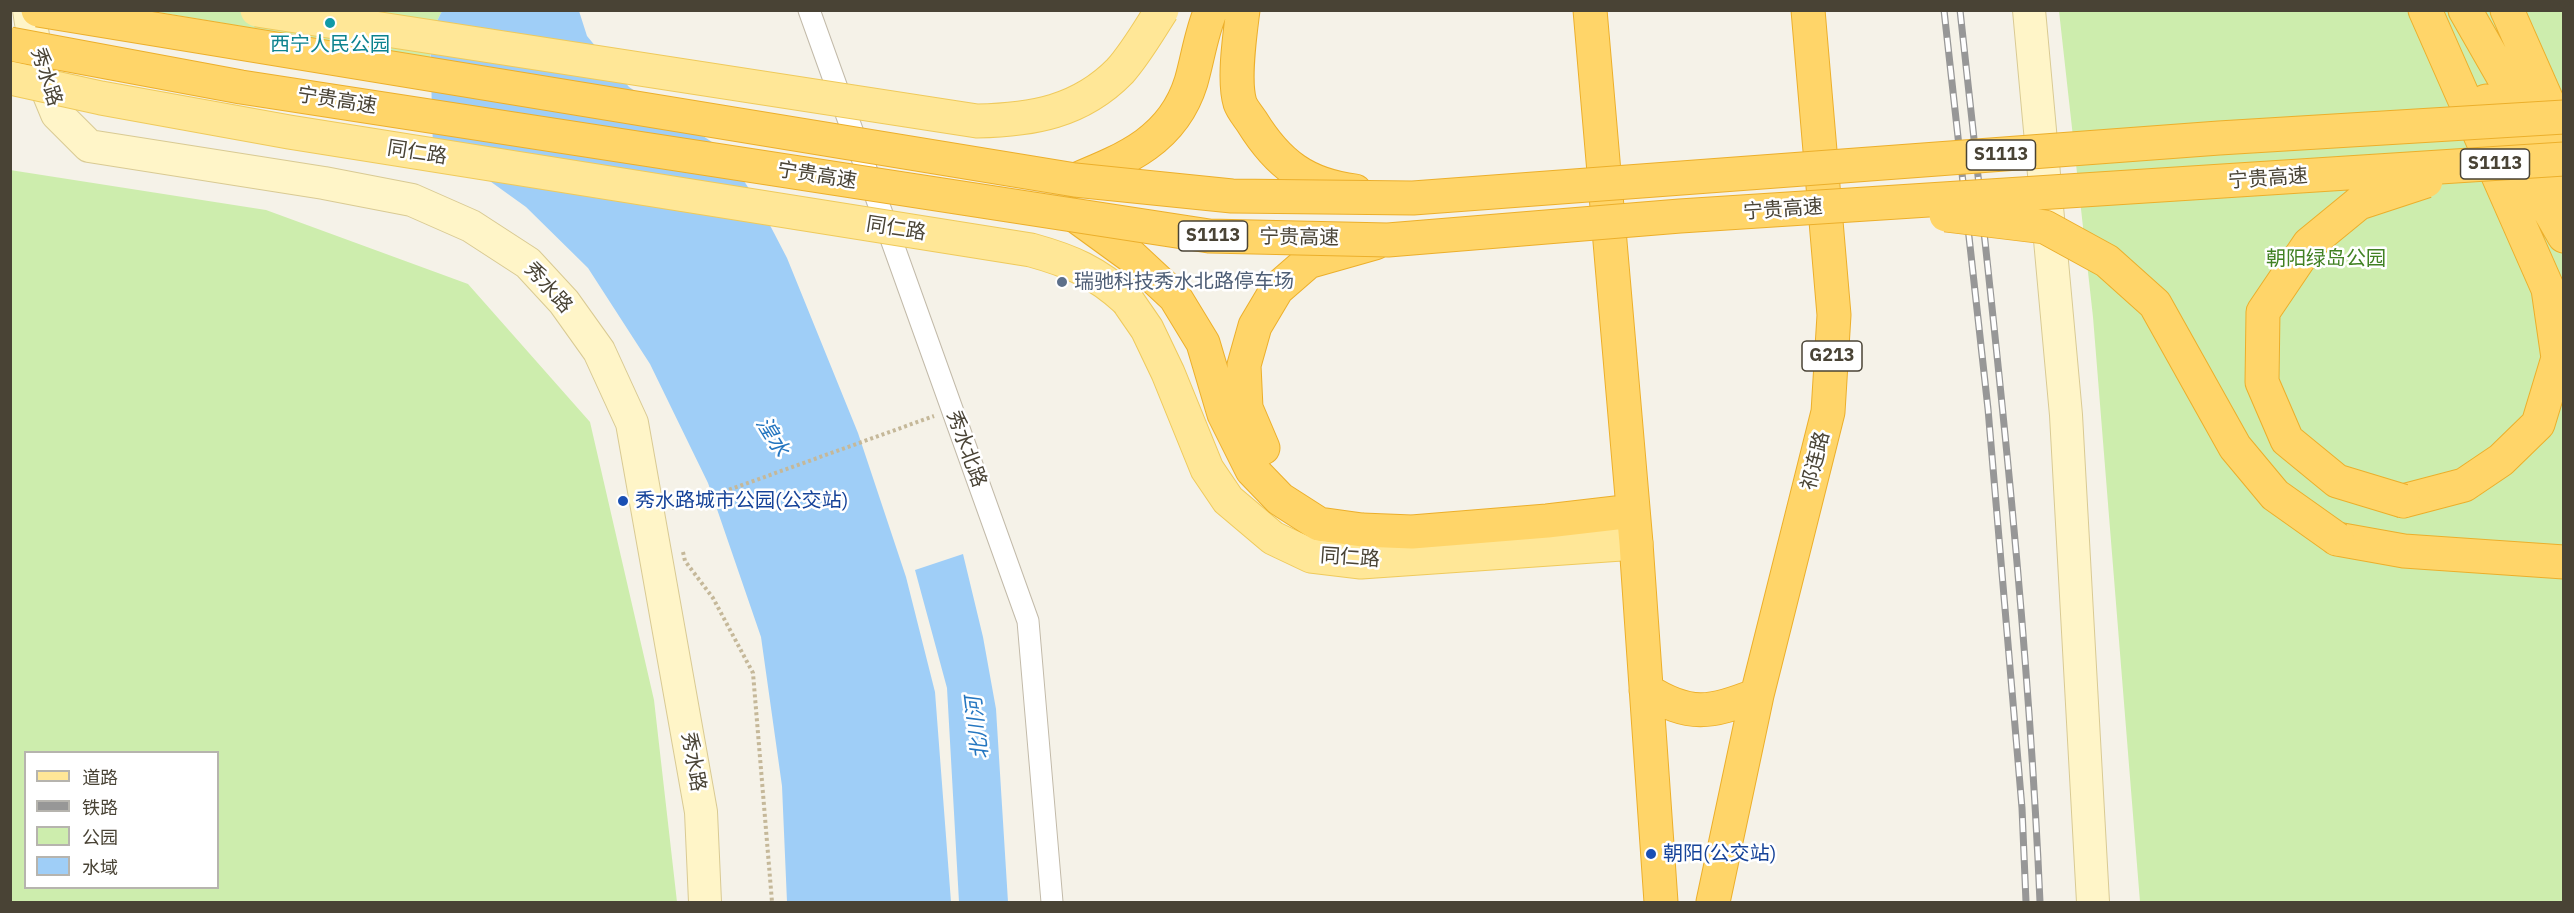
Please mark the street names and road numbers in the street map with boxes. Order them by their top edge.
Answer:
street label: 秀水路 [25,45,67,109]
street label: 宁贵高速 [296,83,378,119]
street label: 同仁路 [385,136,449,170]
road number: S1113 [1966,140,2036,170]
road number: S1113 [2460,149,2530,179]
street label: 宁贵高速 [776,158,858,194]
street label: 宁贵高速 [2227,164,2309,194]
street label: 宁贵高速 [1742,195,1824,225]
street label: 同仁路 [864,212,928,246]
road number: S1113 [1178,221,1248,251]
street label: 宁贵高速 [1259,225,1339,251]
street label: 秀水路 [519,258,577,318]
road number: G213 [1802,341,1862,371]
street label: 秀水北路 [941,407,991,491]
street label: 祁连路 [1797,429,1835,493]
street label: 同仁路 [1319,544,1381,572]
street label: 秀水路 [676,730,710,794]

